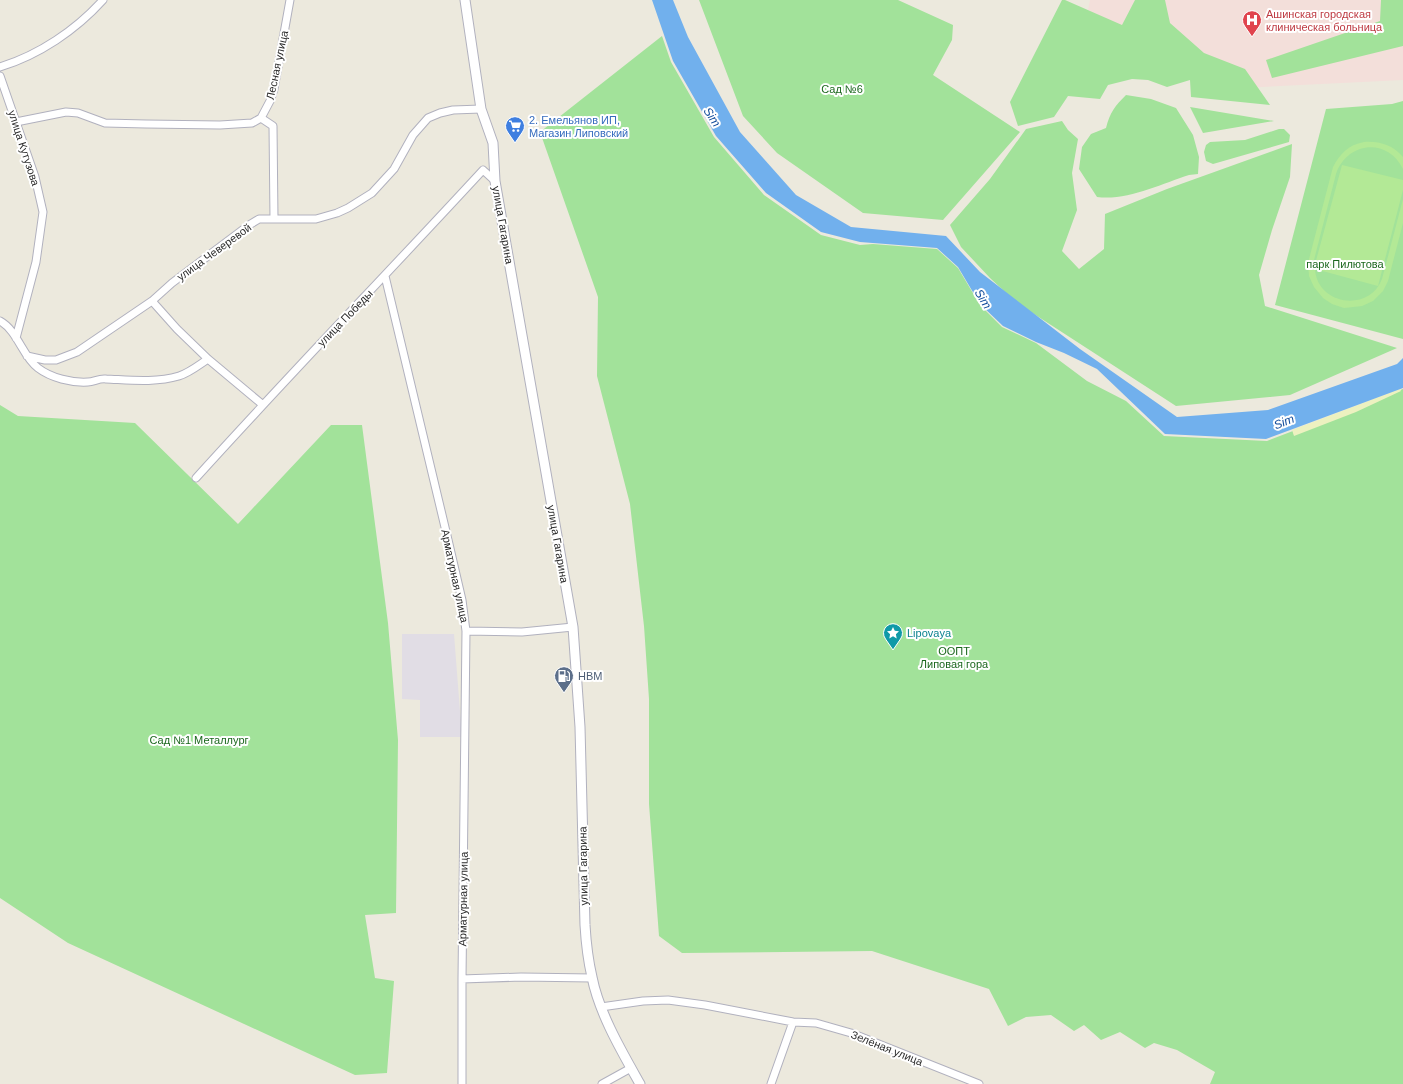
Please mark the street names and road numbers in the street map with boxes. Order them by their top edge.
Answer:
street label: Лесная улица [264,29,290,101]
street label: улица Кутузова [6,109,42,188]
street label: улица Гагарина [490,185,516,266]
street label: улица Чеверевой [175,221,253,283]
street label: улица Победы [315,287,375,349]
street label: улица Гагарина [545,504,571,585]
street label: Арматурная улица [439,528,471,625]
street label: улица Гагарина [576,825,590,906]
street label: Арматурная улица [456,851,470,947]
street label: Зелёная улица [849,1028,925,1068]

